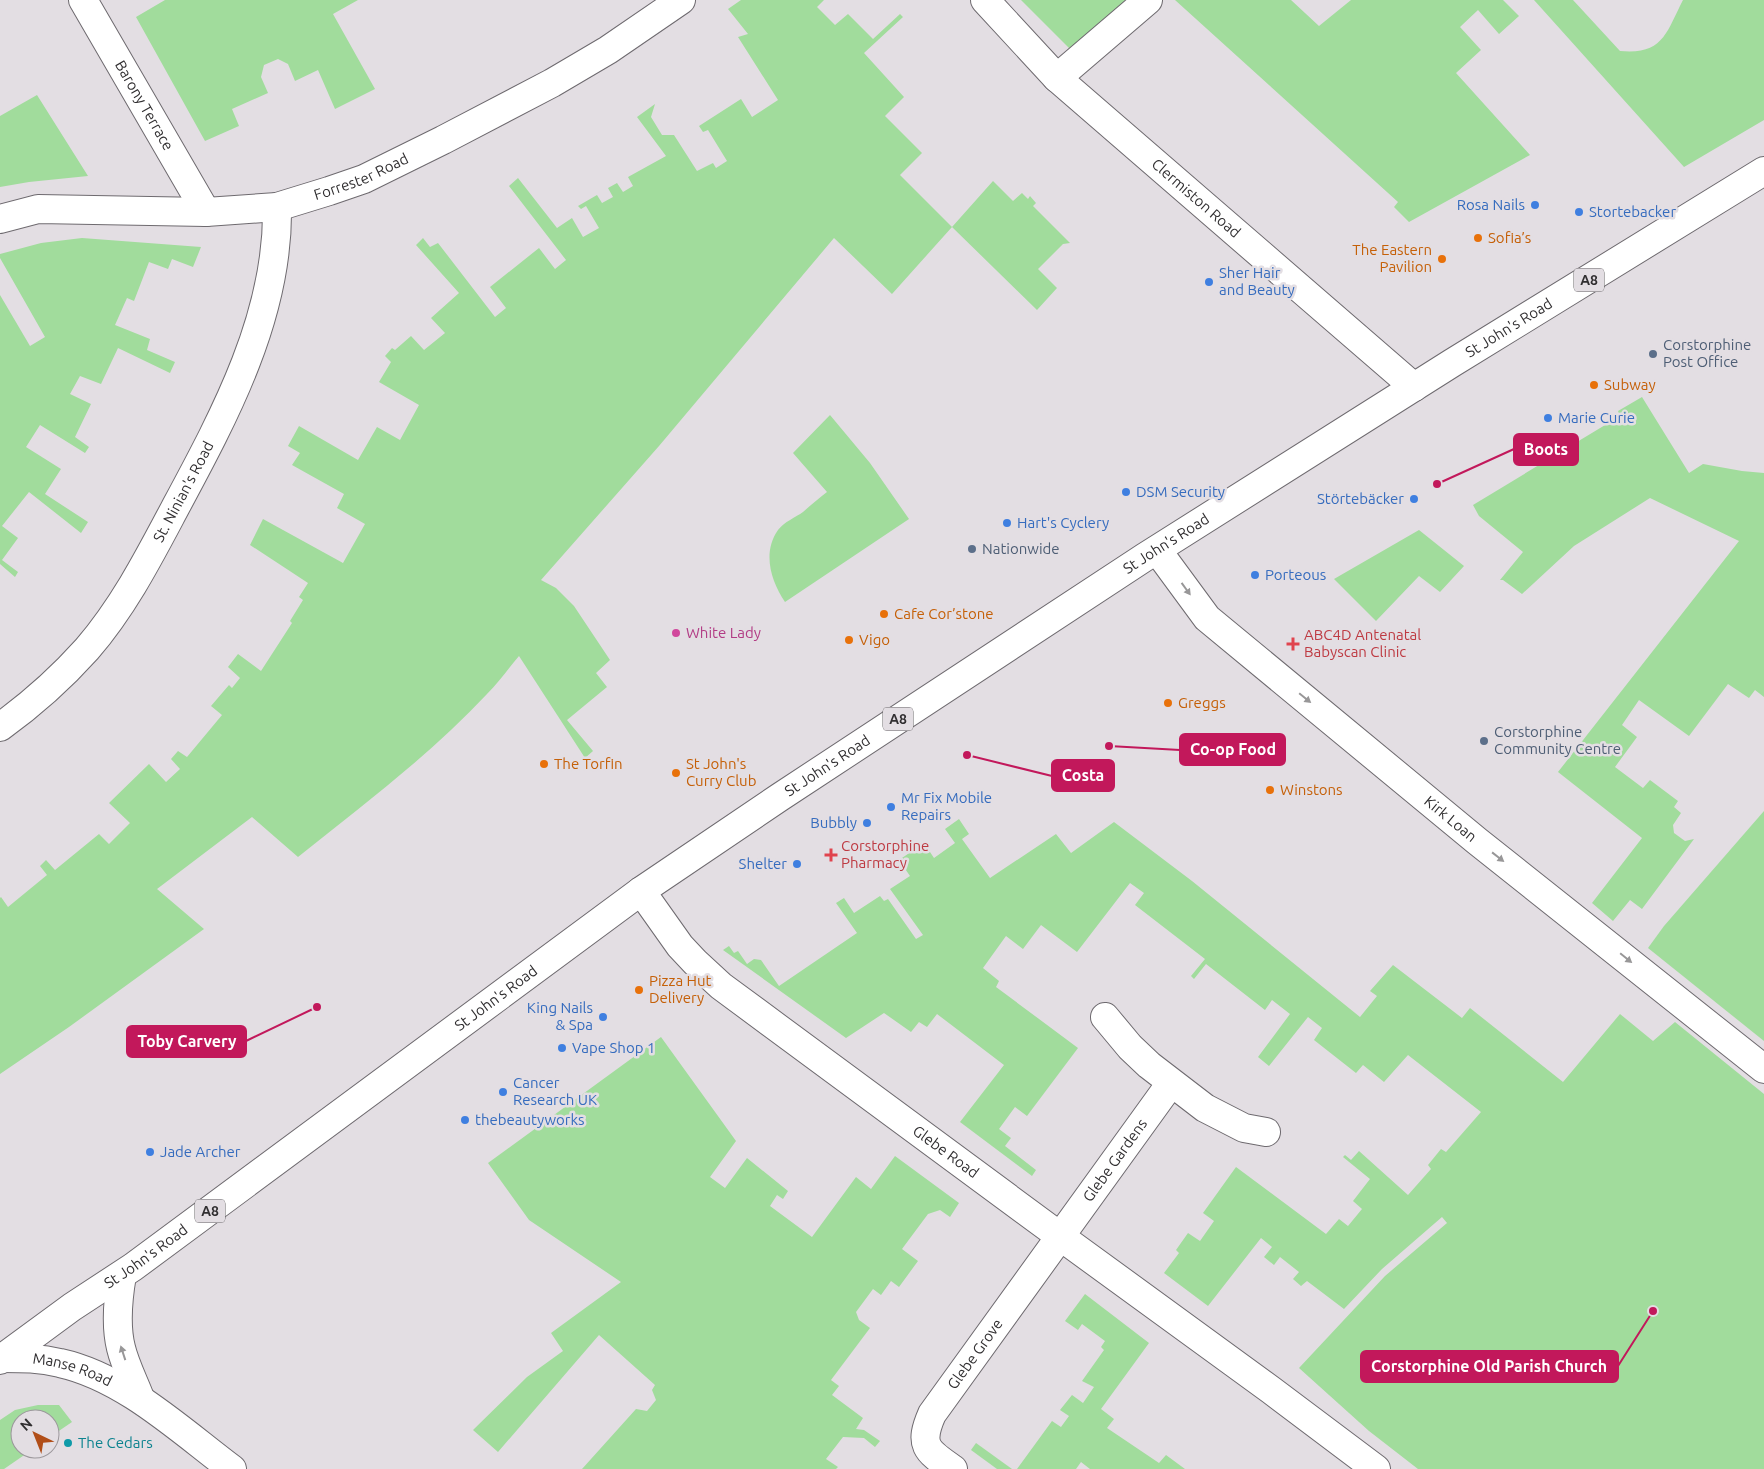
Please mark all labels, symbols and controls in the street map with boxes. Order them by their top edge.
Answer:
street label: Barony Terrace [112,57,177,153]
street label: Forrester Road [312,149,411,203]
street label: Clermiston Road [1149,155,1244,241]
place label: Rosa Nails [1457,196,1525,213]
marker: Rosa Nails [1529,199,1541,211]
place label: Stortebacker [1589,203,1676,220]
marker: Stortebacker [1573,206,1585,218]
place label: Sofia’s [1488,229,1531,246]
marker: Sofia’s [1472,232,1484,244]
place label: The Eastern Pavilion [1352,241,1432,275]
marker: The Eastern Pavilion [1436,253,1448,265]
place label: Sher Hair and Beauty [1219,264,1295,298]
road number: A8 [1574,268,1604,292]
marker: Sher Hair and Beauty [1203,276,1215,288]
street label: St John's Road [1462,295,1555,361]
place label: Corstorphine Post Office [1663,336,1751,370]
marker: Corstorphine Post Office [1647,348,1659,360]
place label: Subway [1604,376,1656,393]
marker: Subway [1588,379,1600,391]
place label: Marie Curie [1558,409,1635,426]
marker: Marie Curie [1542,412,1554,424]
callout: Boots [1514,434,1578,465]
street label: St. Ninian's Road [149,438,217,545]
text: Boots [1524,440,1568,458]
place label: DSM Security [1136,483,1225,500]
marker: DSM Security [1120,486,1132,498]
place label: Störtebäcker [1317,490,1404,507]
marker: Störtebäcker [1408,493,1420,505]
street label: St John's Road [1120,510,1212,577]
place label: Hart's Cyclery [1017,514,1109,531]
marker: Hart's Cyclery [1001,517,1013,529]
place label: Nationwide [982,540,1060,557]
marker: Nationwide [966,543,978,555]
place label: Porteous [1265,566,1326,583]
marker: Porteous [1249,569,1261,581]
one-way arrow [1181,582,1191,596]
place label: Cafe Cor’stone [894,605,994,622]
marker: Cafe Cor’stone [878,608,890,620]
place label: White Lady [686,624,761,641]
place label: ABC4D Antenatal Babyscan Clinic [1304,626,1421,660]
marker: White Lady [670,627,682,639]
place label: Vigo [859,631,890,648]
marker: Vigo [843,634,855,646]
marker: ABC4D Antenatal Babyscan Clinic [1286,637,1300,651]
one-way arrow [1298,693,1311,704]
place label: Greggs [1178,694,1226,711]
marker: Greggs [1162,697,1174,709]
road number: A8 [883,708,913,731]
place label: Corstorphine Community Centre [1494,723,1621,757]
street label: St John's Road [781,731,873,799]
callout: Co-op Food [1180,734,1285,765]
marker: Corstorphine Community Centre [1478,735,1490,747]
text: Co-op Food [1190,740,1276,758]
place label: The Torfin [554,755,623,772]
place label: St John's Curry Club [686,755,756,789]
marker: The Torfin [538,758,550,770]
callout: Costa [1052,760,1114,791]
text: Costa [1062,766,1104,784]
marker: St John's Curry Club [670,767,682,779]
place label: Winstons [1280,781,1343,798]
marker: Winstons [1264,784,1276,796]
place label: Mr Fix Mobile Repairs [901,789,992,823]
street label: Kirk Loan [1421,792,1480,845]
marker: Mr Fix Mobile Repairs [885,801,897,813]
place label: Bubbly [810,814,857,831]
marker: Bubbly [861,817,873,829]
place label: Corstorphine Pharmacy [841,837,929,871]
marker: Corstorphine Pharmacy [825,849,837,861]
one-way arrow [1491,852,1505,862]
place label: Shelter [739,855,787,872]
marker: Shelter [791,858,803,870]
one-way arrow [1619,952,1632,963]
street label: St John's Road [451,962,540,1034]
place label: Pizza Hut Delivery [649,972,712,1006]
marker: Pizza Hut Delivery [633,984,645,996]
place label: King Nails & Spa [527,999,593,1033]
marker: King Nails & Spa [597,1011,609,1023]
callout: Toby Carvery [127,1026,246,1057]
text: Toby Carvery [137,1032,237,1050]
place label: Vape Shop 1 [572,1039,655,1056]
marker: Vape Shop 1 [556,1042,568,1054]
place label: Cancer Research UK [513,1074,597,1108]
marker: Cancer Research UK [497,1086,509,1098]
place label: thebeautyworks [475,1111,585,1128]
marker: thebeautyworks [459,1114,471,1126]
street label: Glebe Gardens [1079,1115,1150,1205]
street label: Glebe Road [910,1122,982,1181]
place label: Jade Archer [160,1143,241,1160]
marker: Jade Archer [144,1146,156,1158]
road number: A8 [195,1200,225,1222]
street label: St John's Road [101,1221,191,1292]
street label: Glebe Grove [944,1315,1006,1392]
one-way arrow [119,1345,126,1360]
street label: Manse Road [32,1350,115,1389]
callout: Corstorphine Old Parish Church [1361,1351,1618,1382]
text: Corstorphine Old Parish Church [1371,1357,1607,1375]
north arrow [10,1409,60,1459]
text: N [17,1415,35,1434]
place label: The Cedars [78,1434,153,1451]
marker: The Cedars [62,1437,74,1449]

